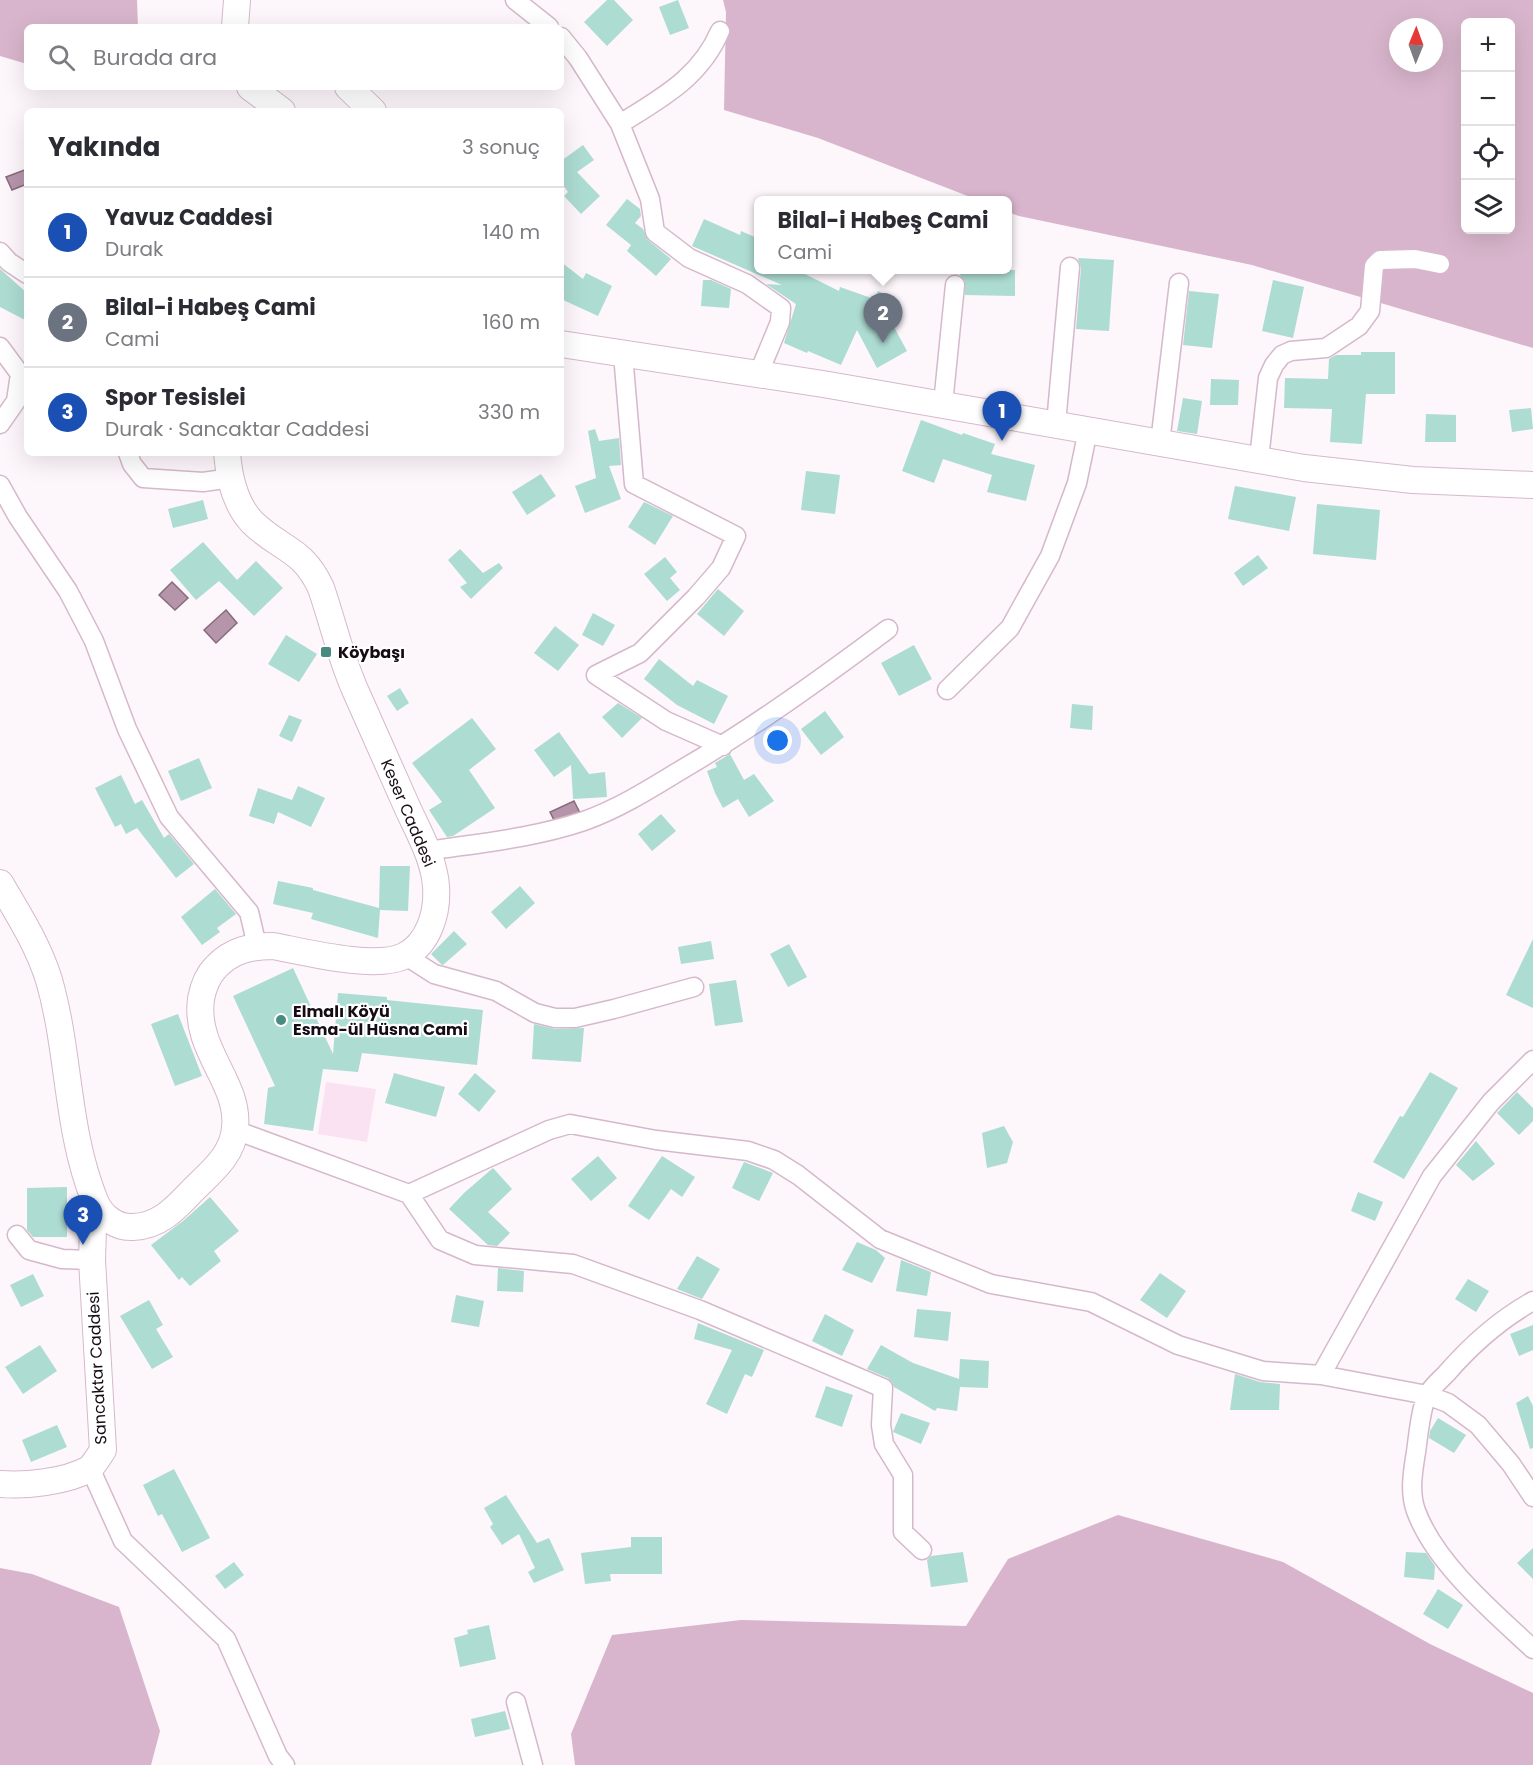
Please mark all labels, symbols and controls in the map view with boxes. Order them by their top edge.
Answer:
north arrow [1389,18,1443,72]
map controls [1461,18,1515,234]
button: + [1461,18,1515,72]
search box [24,24,564,90]
icon: search [45,41,78,74]
text: Burada ara [93,42,217,73]
button: − [1461,72,1515,126]
button: locate [1461,126,1515,180]
text: Yakında [48,129,160,165]
text: 3 sonuç [462,133,540,161]
button: layers [1461,180,1515,234]
popup [754,196,1012,274]
text: Yavuz Caddesi [105,202,273,233]
text: Bilal-i Habeş Cami [778,205,988,236]
text: 1 [64,218,71,246]
text: 140 m [483,218,540,246]
text: Durak [105,235,163,263]
text: Cami [778,238,832,266]
text: Bilal-i Habeş Cami [105,292,316,323]
pin: 2 [864,294,902,343]
text: 2 [62,308,73,336]
text: 160 m [482,308,540,336]
text: Cami [105,325,159,353]
text: Spor Tesislei [105,382,246,413]
pin: 1 [982,392,1022,441]
text: 3 [61,398,74,426]
text: 330 m [478,398,540,426]
text: Durak · Sancaktar Caddesi [105,415,370,443]
place label: Köybaşı [338,641,405,664]
marker: Köybaşı [319,645,333,659]
your location [763,726,792,755]
street label: Keser Caddesi [375,756,441,870]
place label: Elmalı Köyü Esma-ül Hüsna Cami [293,1000,468,1041]
marker: Elmalı Köyü Esma-ül Hüsna Cami [274,1013,288,1027]
pin: 3 [64,1196,103,1245]
street label: Sancaktar Caddesi [82,1291,112,1445]

